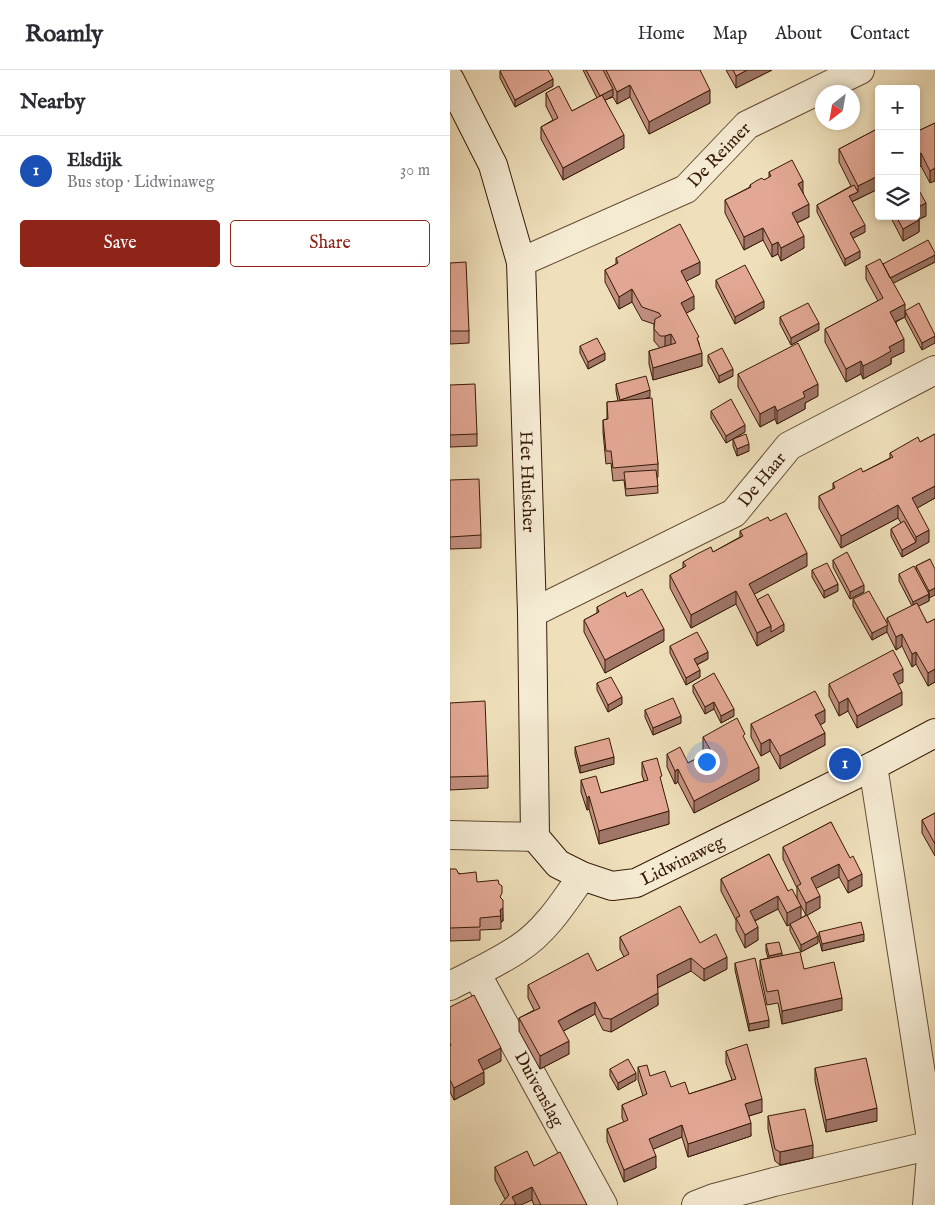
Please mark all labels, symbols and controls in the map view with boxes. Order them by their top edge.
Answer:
text: Roamly [25,19,103,50]
text: Home [638,23,685,46]
text: Map [713,23,747,46]
text: About [775,23,822,46]
text: Contact [850,23,910,46]
north arrow [815,85,860,130]
map controls [875,85,920,220]
button: + [875,85,920,130]
text: Nearby [20,89,85,116]
street label: De Reimer [683,118,757,193]
button: − [875,130,920,175]
text: Elsdijk [67,149,122,173]
text: 1 [33,161,39,181]
text: 30 m [400,161,430,181]
text: Bus stop · Lidwinaweg [67,173,214,193]
button: layers [875,175,920,220]
button: Save [20,220,220,267]
button: Share [230,220,430,267]
street label: Het Hulscher [513,431,539,533]
street label: De Haar [734,448,792,512]
pin: 1 [829,745,861,783]
your location [694,749,720,775]
street label: Lidwinaweg [637,831,729,892]
street label: Duivenslag [508,1048,568,1132]

